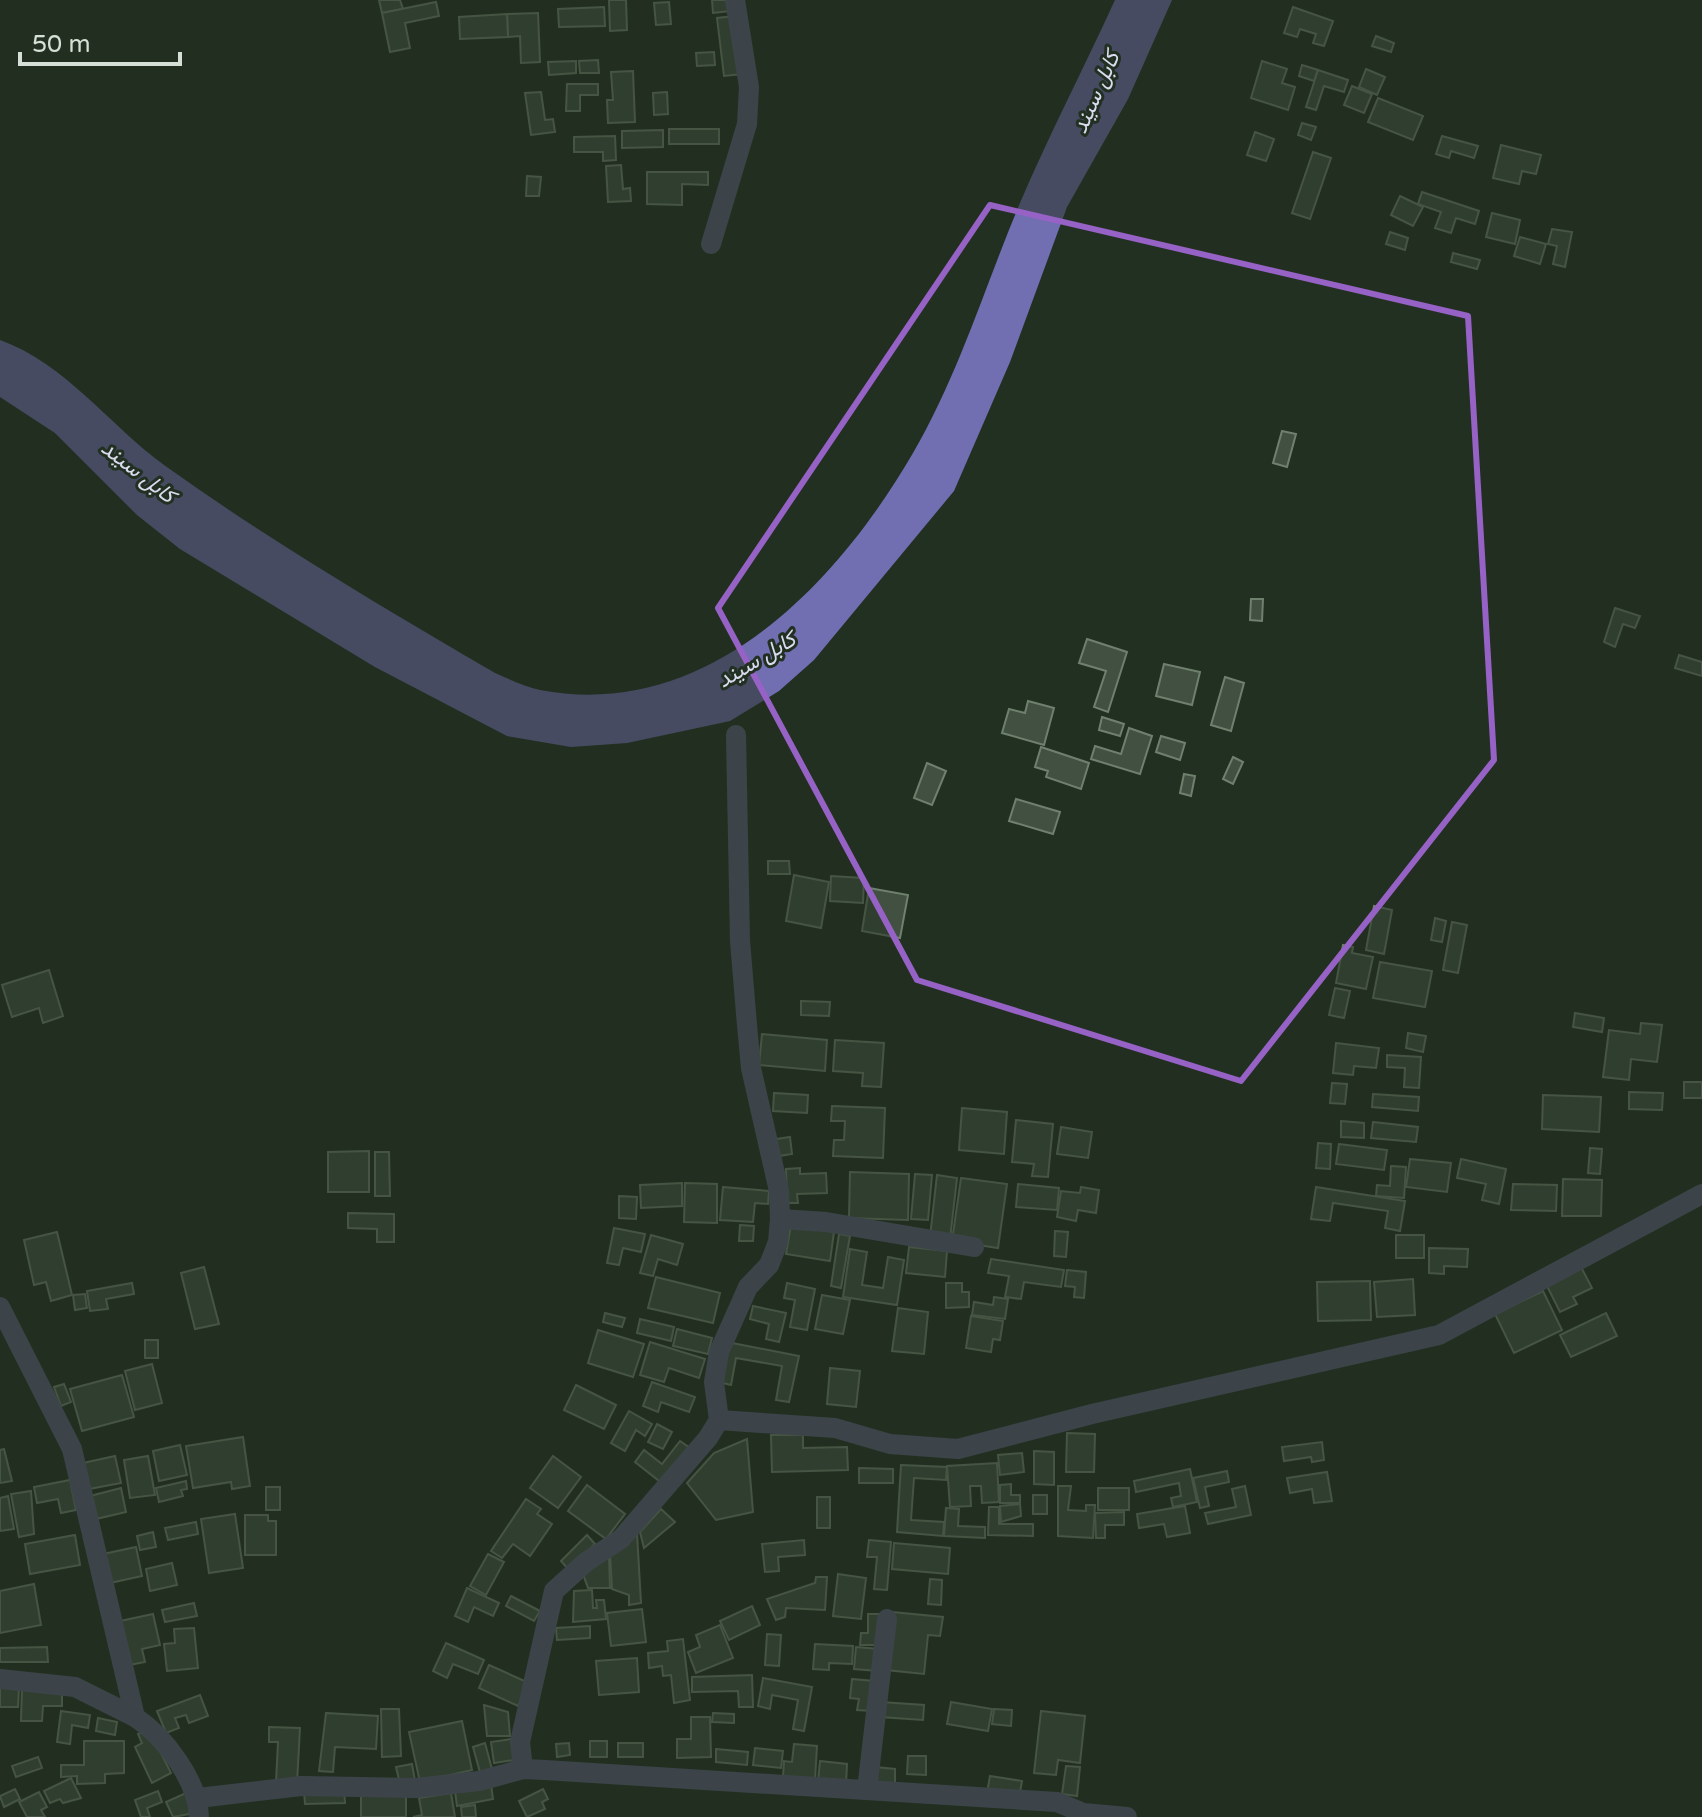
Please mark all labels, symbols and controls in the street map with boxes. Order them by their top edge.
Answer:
scale bar [20,16,180,66]
text: 50 m [32,30,90,59]
water label: کابل سيند [1066,44,1127,137]
water label: کابل سيند [96,435,183,511]
water label: کابل سيند [713,625,803,693]

